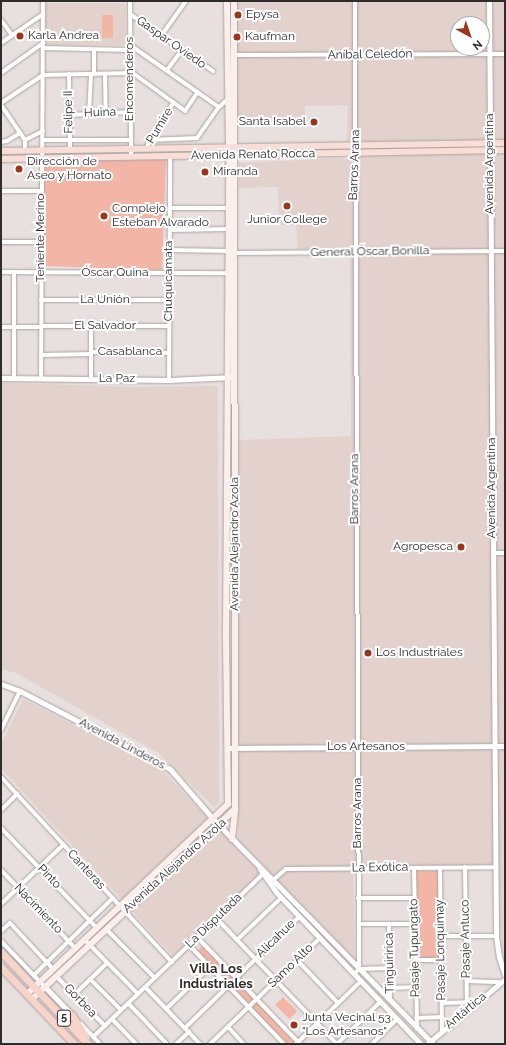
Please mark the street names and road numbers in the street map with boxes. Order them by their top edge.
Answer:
street label: Gaspar Oviedo [133,14,209,72]
street label: Encomenderos [123,37,137,121]
street label: Aníbal Celedón [327,47,413,63]
street label: Felipe II [61,90,77,134]
street label: Huina [84,105,116,121]
street label: Pumire [144,105,176,147]
street label: Avenida Argentina [483,113,497,215]
street label: Barros Arana [347,129,363,201]
street label: Avenida Renato Rocca [191,147,315,163]
street label: Teniente Merino [34,193,48,283]
street label: Chuquicamata [162,241,176,321]
street label: General Óscar Bonilla [310,244,430,260]
street label: Óscar Quina [81,266,149,280]
street label: La Unión [80,293,130,307]
street label: El Salvador [74,319,136,333]
street label: Casablanca [98,345,162,359]
street label: La Paz [99,372,135,386]
street label: Avenida Argentina [485,437,499,539]
street label: Barros Arana [348,453,362,525]
street label: Avenida Alejandro Azola [228,477,242,611]
street label: Avenida Linderos [76,715,168,773]
street label: Los Artesanos [327,740,405,754]
street label: Barros Arana [351,777,365,849]
street label: Avenida Alejandro Azola [120,816,230,916]
street label: Canteras [64,847,108,893]
street label: La Exótica [352,860,408,876]
street label: Pinto [34,862,64,892]
street label: Nacimiento [11,881,65,937]
street label: La Disputada [183,891,245,951]
street label: Pasaje Tupungato [407,898,423,998]
street label: Pasaje Lonquimay [433,899,449,1001]
street label: Pasaje Antuco [458,899,474,979]
street label: Alicahue [254,917,298,961]
street label: Tinguiririca [382,932,398,994]
street label: Samo Alto [265,941,317,991]
street label: Gorbea [61,981,99,1021]
street label: Antártica [442,990,490,1032]
road number: 5 [56,1009,72,1027]

